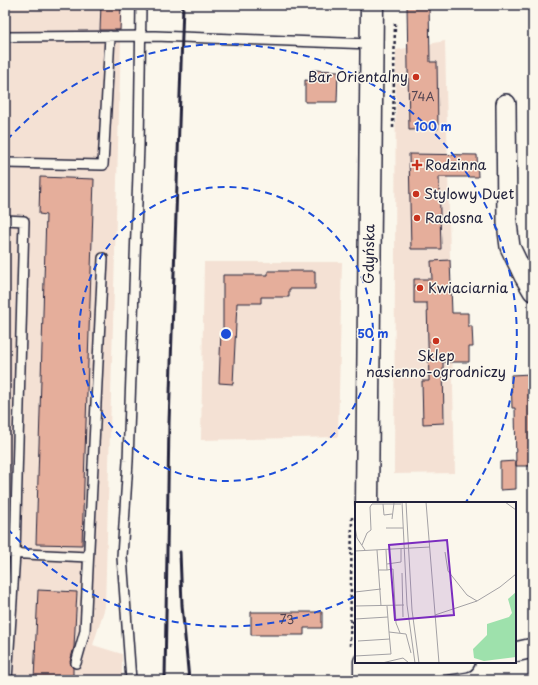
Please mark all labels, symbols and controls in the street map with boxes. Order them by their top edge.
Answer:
place label: Bar Orientalny [308,66,408,87]
marker: Bar Orientalny [411,72,421,82]
house number: 74A [411,87,435,105]
text: 100 m [414,117,452,135]
place label: Rodzinna [425,154,486,175]
marker: Rodzinna [412,160,422,170]
place label: Stylowy Duet [424,183,514,204]
marker: Stylowy Duet [411,189,421,199]
place label: Radosna [425,207,483,228]
marker: Radosna [412,213,422,223]
street label: Gdyńska [357,224,380,284]
place label: Kwiaciarnia [428,277,508,298]
marker: Kwiaciarnia [415,283,425,293]
text: 50 m [357,324,389,342]
centre of rings [219,327,233,341]
marker: Sklep nasienno-ogrodniczy [431,336,441,346]
place label: Sklep nasienno-ogrodniczy [366,345,506,382]
inset map [355,502,516,663]
house number: 73 [280,610,294,628]

